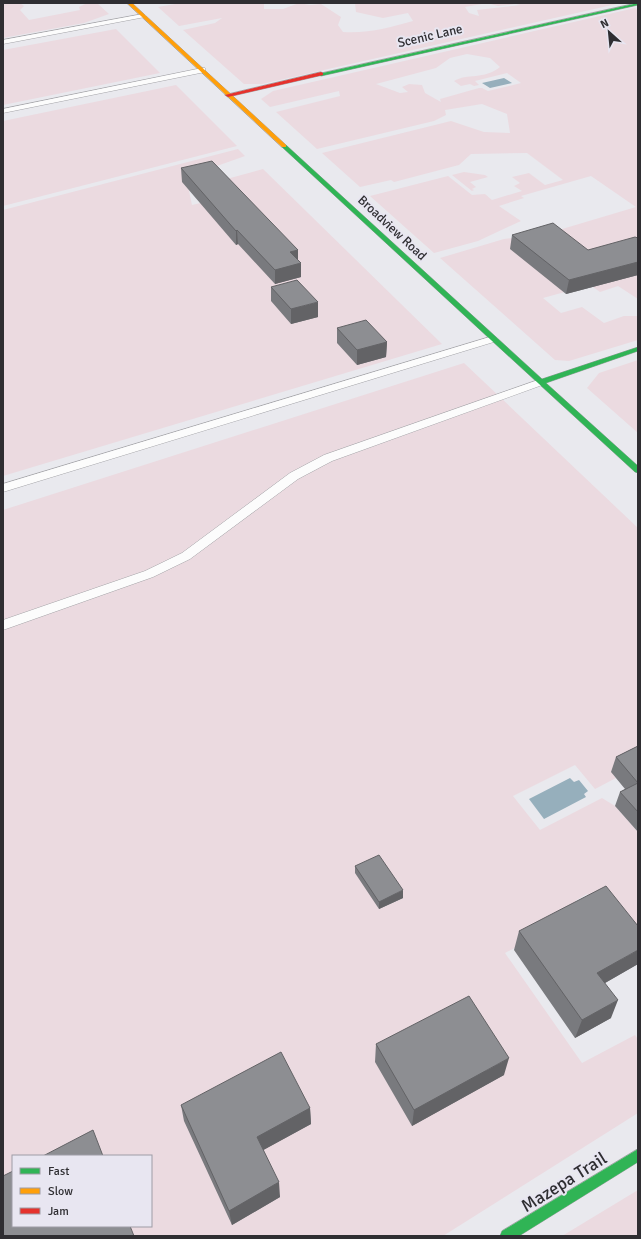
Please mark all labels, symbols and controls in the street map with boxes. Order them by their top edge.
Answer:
north arrow [589,12,629,52]
text: N [598,16,611,31]
street label: Scenic Lane [396,21,464,51]
street label: Broadview Road [354,192,430,264]
street label: Mazepa Trail [517,1147,611,1217]
legend [12,1155,152,1227]
text: Fast [48,1164,69,1179]
text: Slow [48,1184,73,1199]
text: Jam [48,1204,69,1219]

